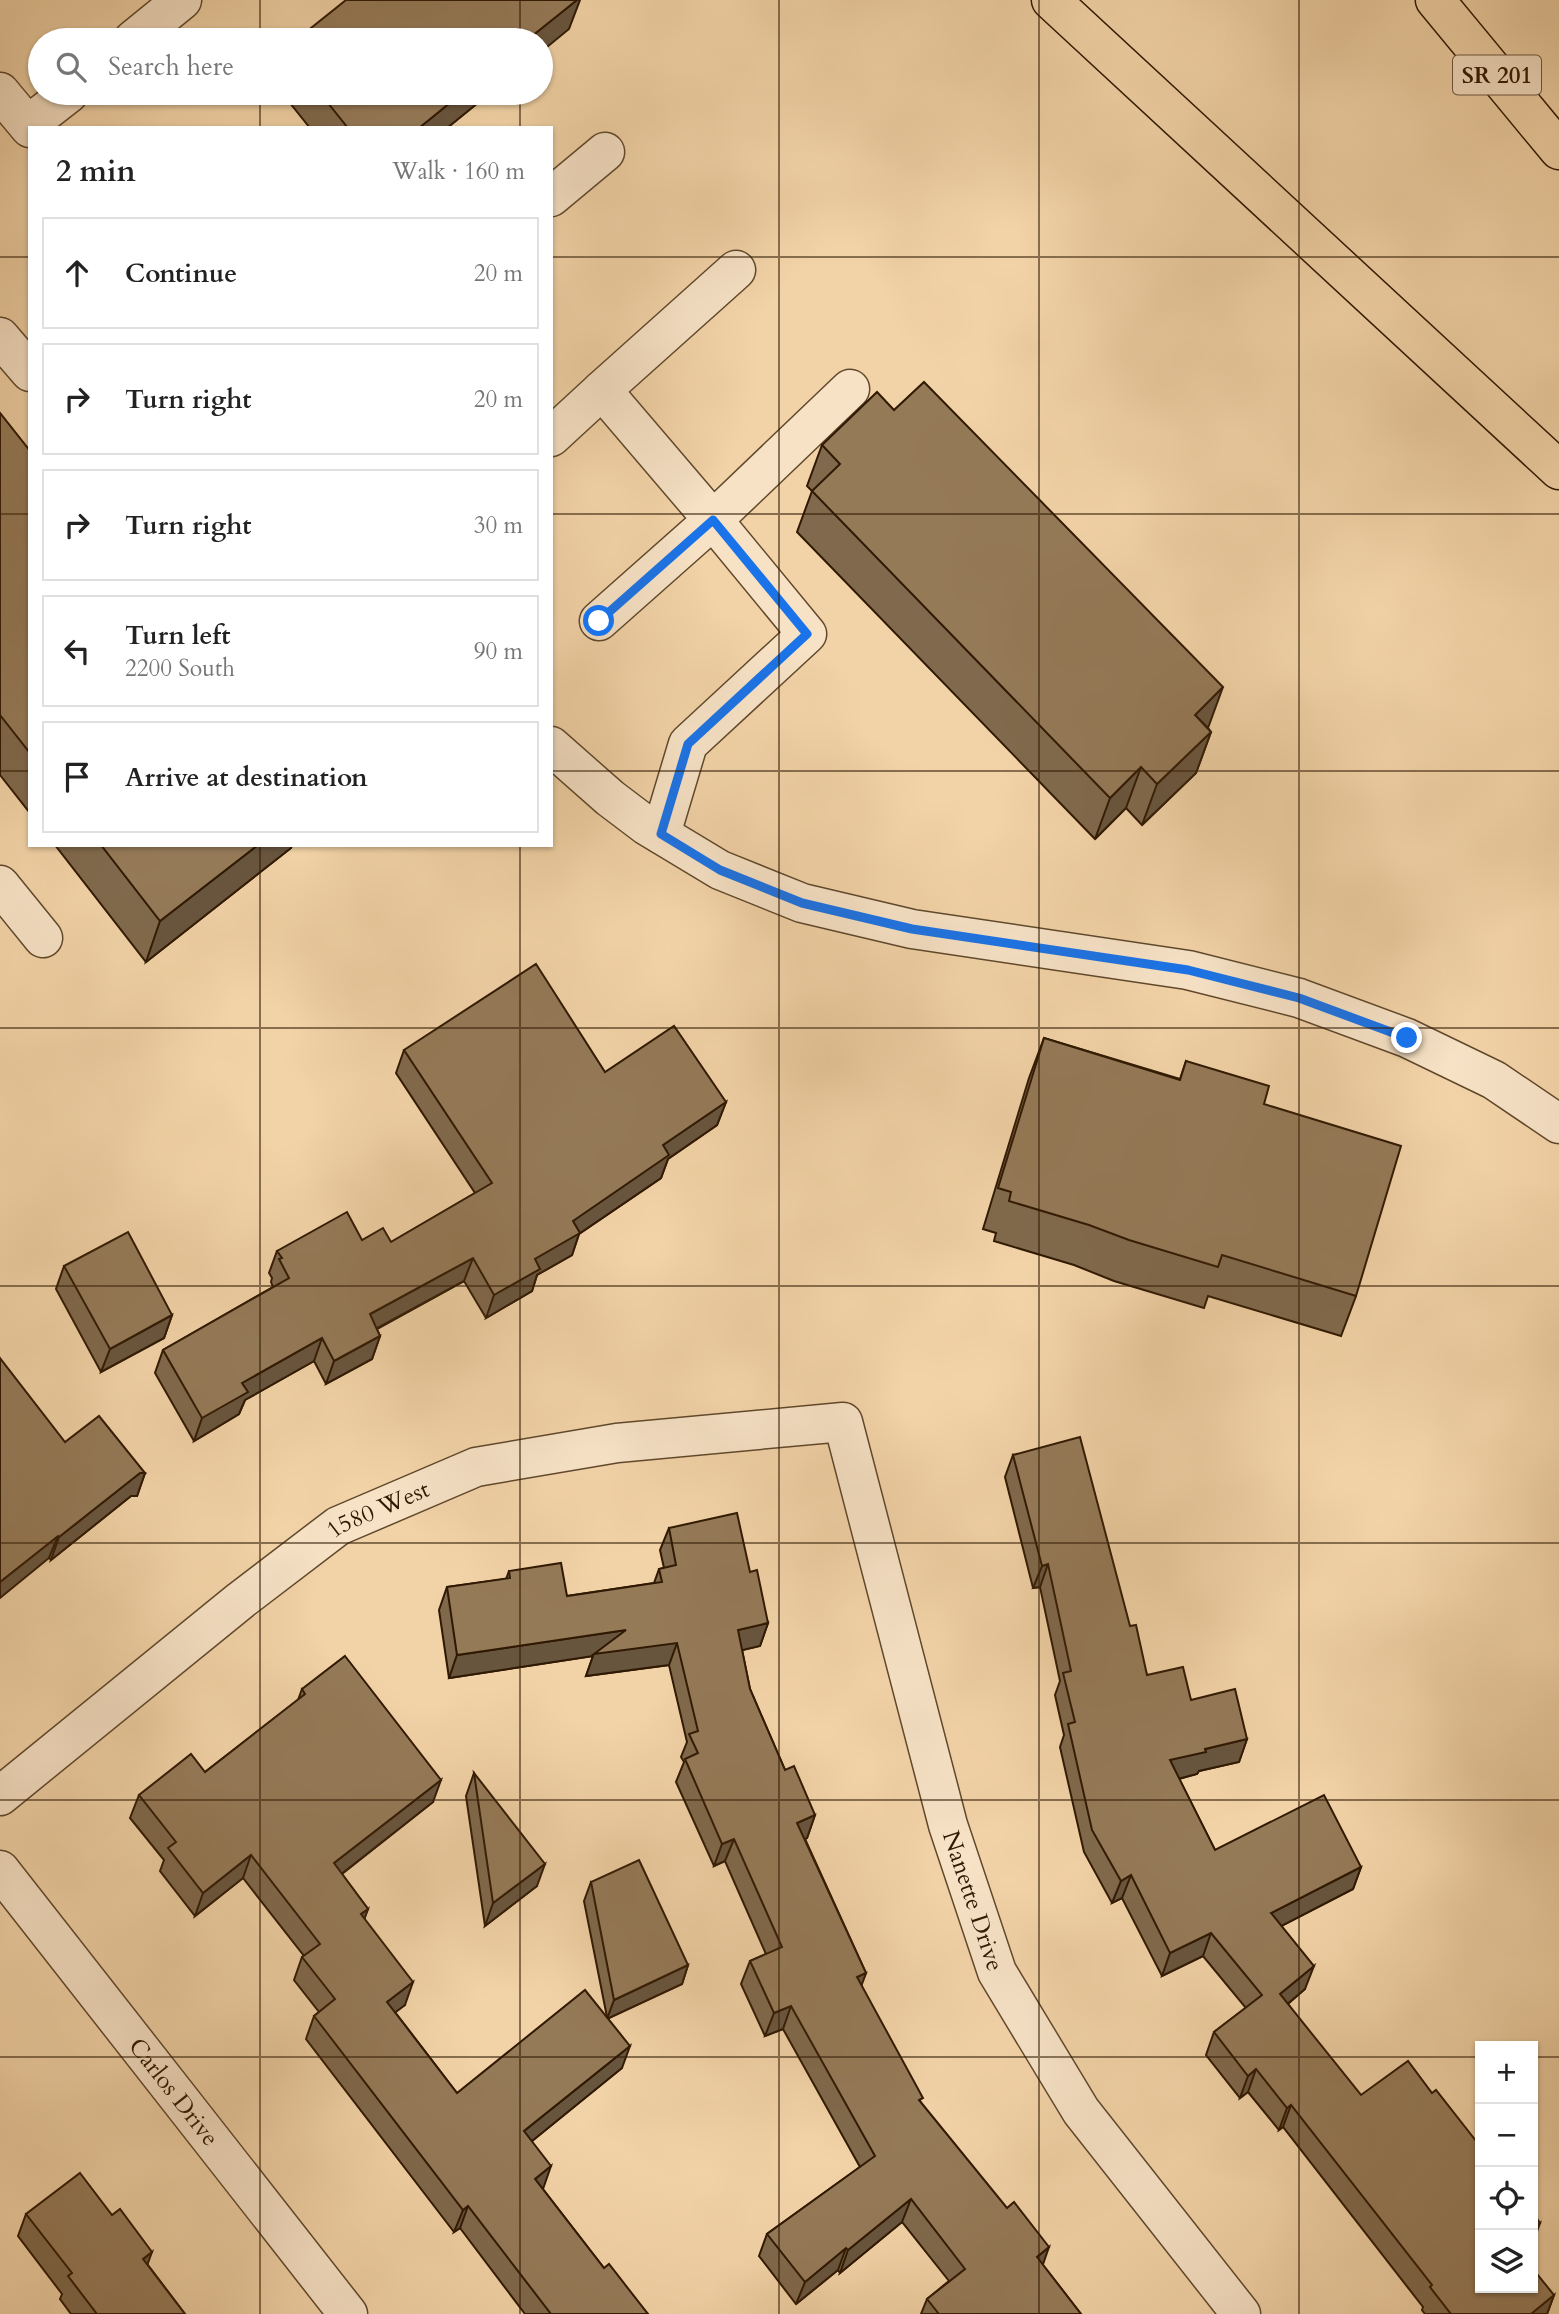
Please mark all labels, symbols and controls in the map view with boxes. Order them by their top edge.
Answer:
search box [28,28,553,105]
icon: search [52,48,90,86]
text: Search here [108,49,234,84]
road number: SR 201 [1453,55,1541,94]
text: 2 min [56,151,136,192]
text: Walk · 160 m [392,156,525,187]
icon: ahead [58,254,96,292]
text: Continue [125,256,237,291]
text: 20 m [474,258,523,289]
icon: right [58,380,96,418]
text: Turn right [125,382,252,417]
text: 20 m [474,384,523,415]
icon: right [58,506,96,544]
text: Turn right [125,508,252,543]
text: 30 m [474,510,523,541]
route start [583,605,614,636]
text: Turn left [125,618,230,653]
icon: left [58,632,96,670]
text: 90 m [474,636,523,667]
text: 2200 South [125,653,235,684]
icon: arrive [58,758,96,796]
text: Arrive at destination [125,760,368,795]
route end [1391,1022,1422,1053]
street label: 1580 West [320,1473,435,1546]
street label: Nanette Drive [934,1826,1012,1975]
street label: Carlos Drive [121,2031,226,2153]
map controls [1475,2041,1538,2293]
button: + [1475,2041,1538,2104]
button: − [1475,2104,1538,2167]
button: locate [1475,2167,1538,2230]
button: layers [1475,2230,1538,2293]

